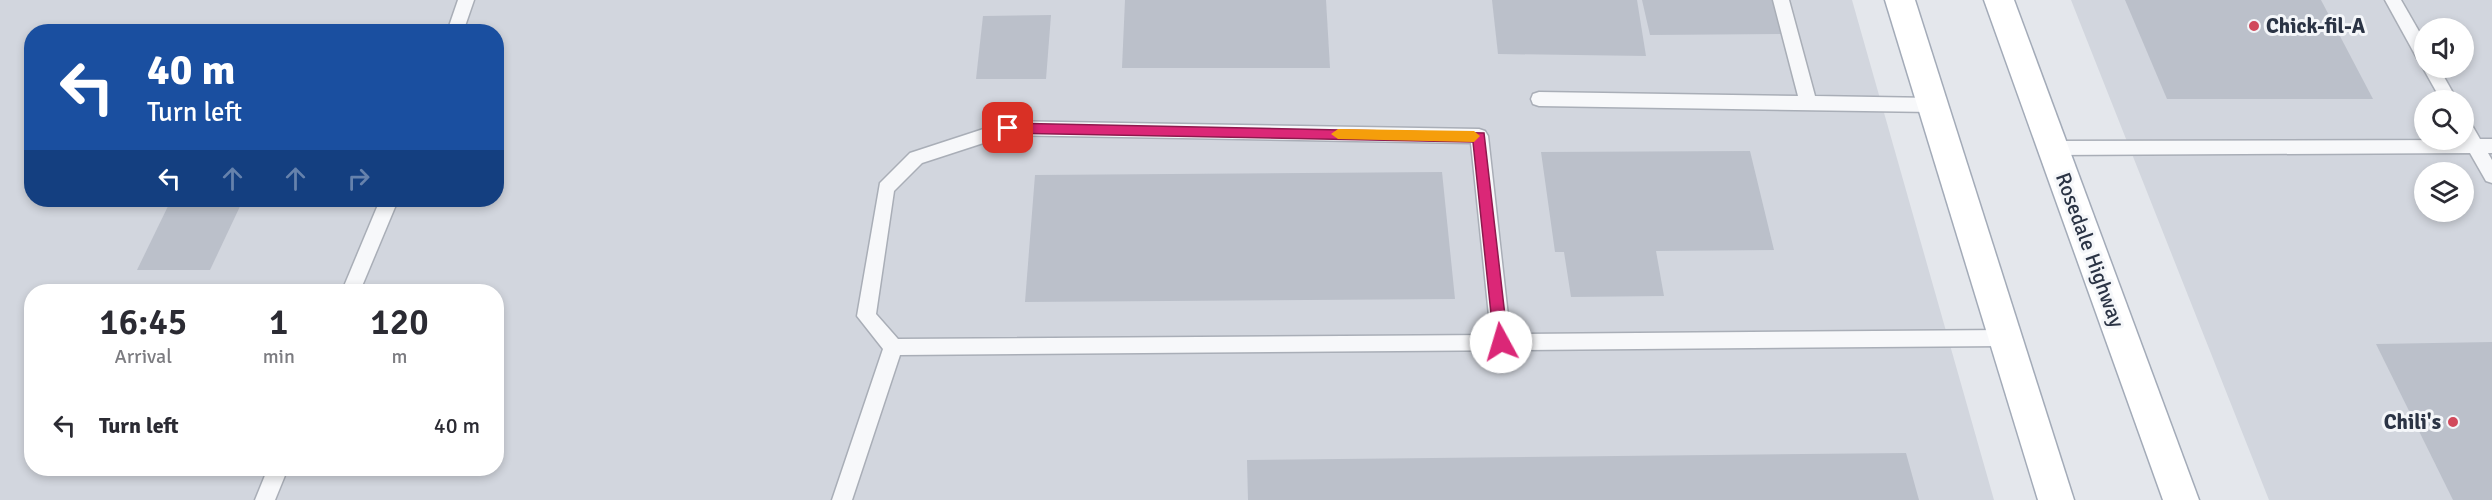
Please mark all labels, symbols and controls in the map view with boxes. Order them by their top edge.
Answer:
place label: Chick-fil-A [2266,13,2366,39]
map controls [2414,18,2474,222]
button: sound [2414,18,2474,78]
marker: Chick-fil-A [2247,19,2261,33]
text: 40 m [147,45,236,96]
icon: left [48,48,126,126]
button: search [2414,90,2474,150]
text: Turn left [147,96,242,129]
pin [982,102,1033,153]
icon: arrive [991,111,1024,144]
icon: left [153,162,186,195]
icon: ahead [216,162,249,195]
icon: ahead [279,162,312,195]
icon: right [342,162,375,195]
button: layers [2414,162,2474,222]
street label: Rosedale Highway [2050,169,2130,331]
text: 16:45 [99,300,187,345]
text: 1 [269,300,289,345]
text: 120 [370,300,429,345]
position arrow [1469,310,1533,374]
text: Arrival [115,344,172,369]
text: min [263,344,295,369]
text: m [391,344,407,369]
icon: left [48,409,81,442]
place label: Chili's [2384,409,2441,435]
text: Turn left [99,412,179,439]
text: 40 m [434,412,480,439]
marker: Chili's [2446,415,2460,429]

